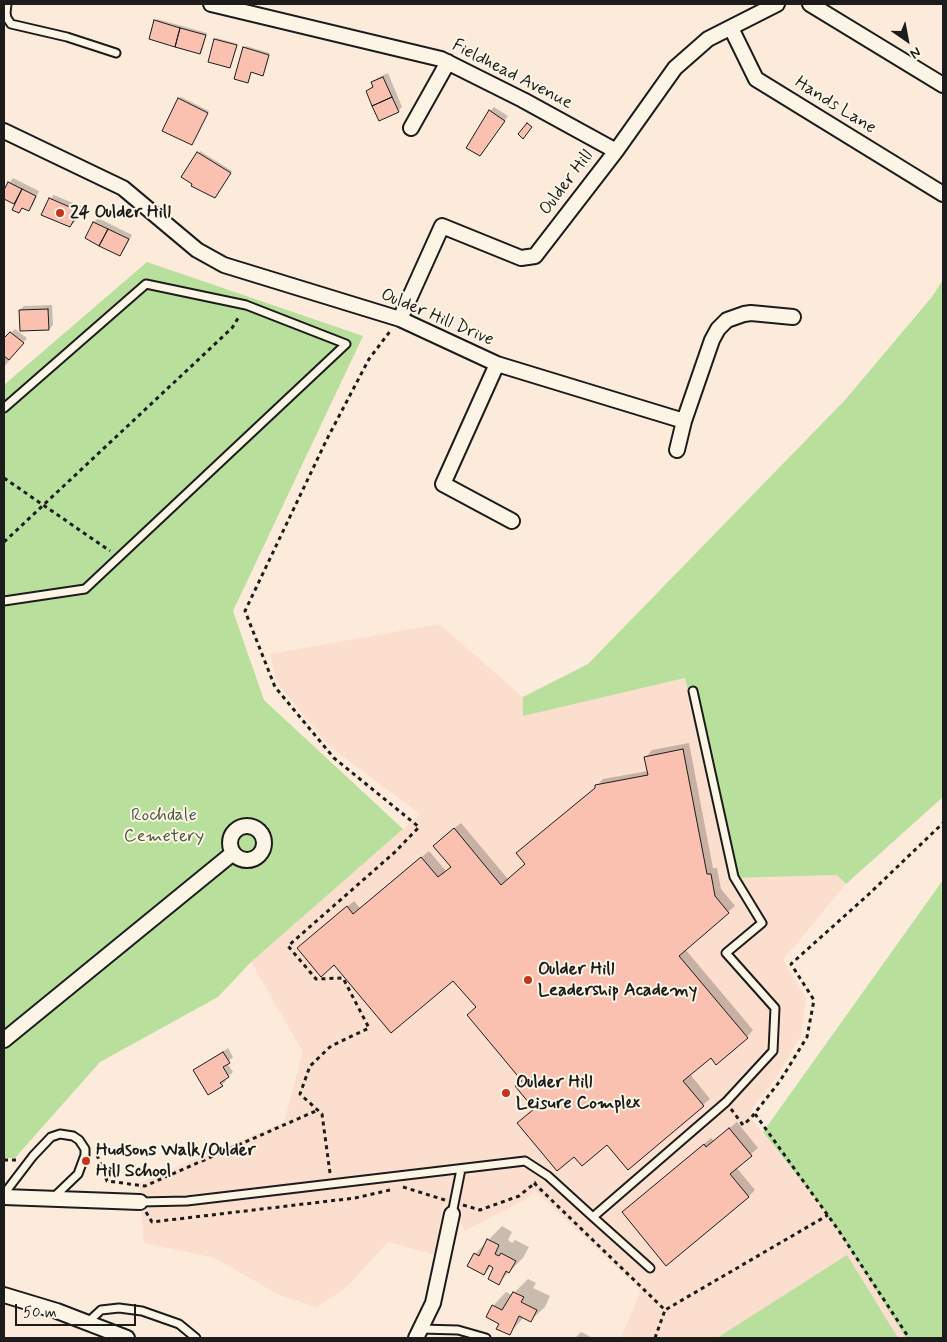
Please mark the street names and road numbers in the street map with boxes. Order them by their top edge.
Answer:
street label: Fieldhead Avenue [448,35,576,115]
street label: Hands Lane [790,72,880,140]
street label: Oulder Hill [535,146,599,220]
street label: Oulder Hill Drive [377,284,497,352]

